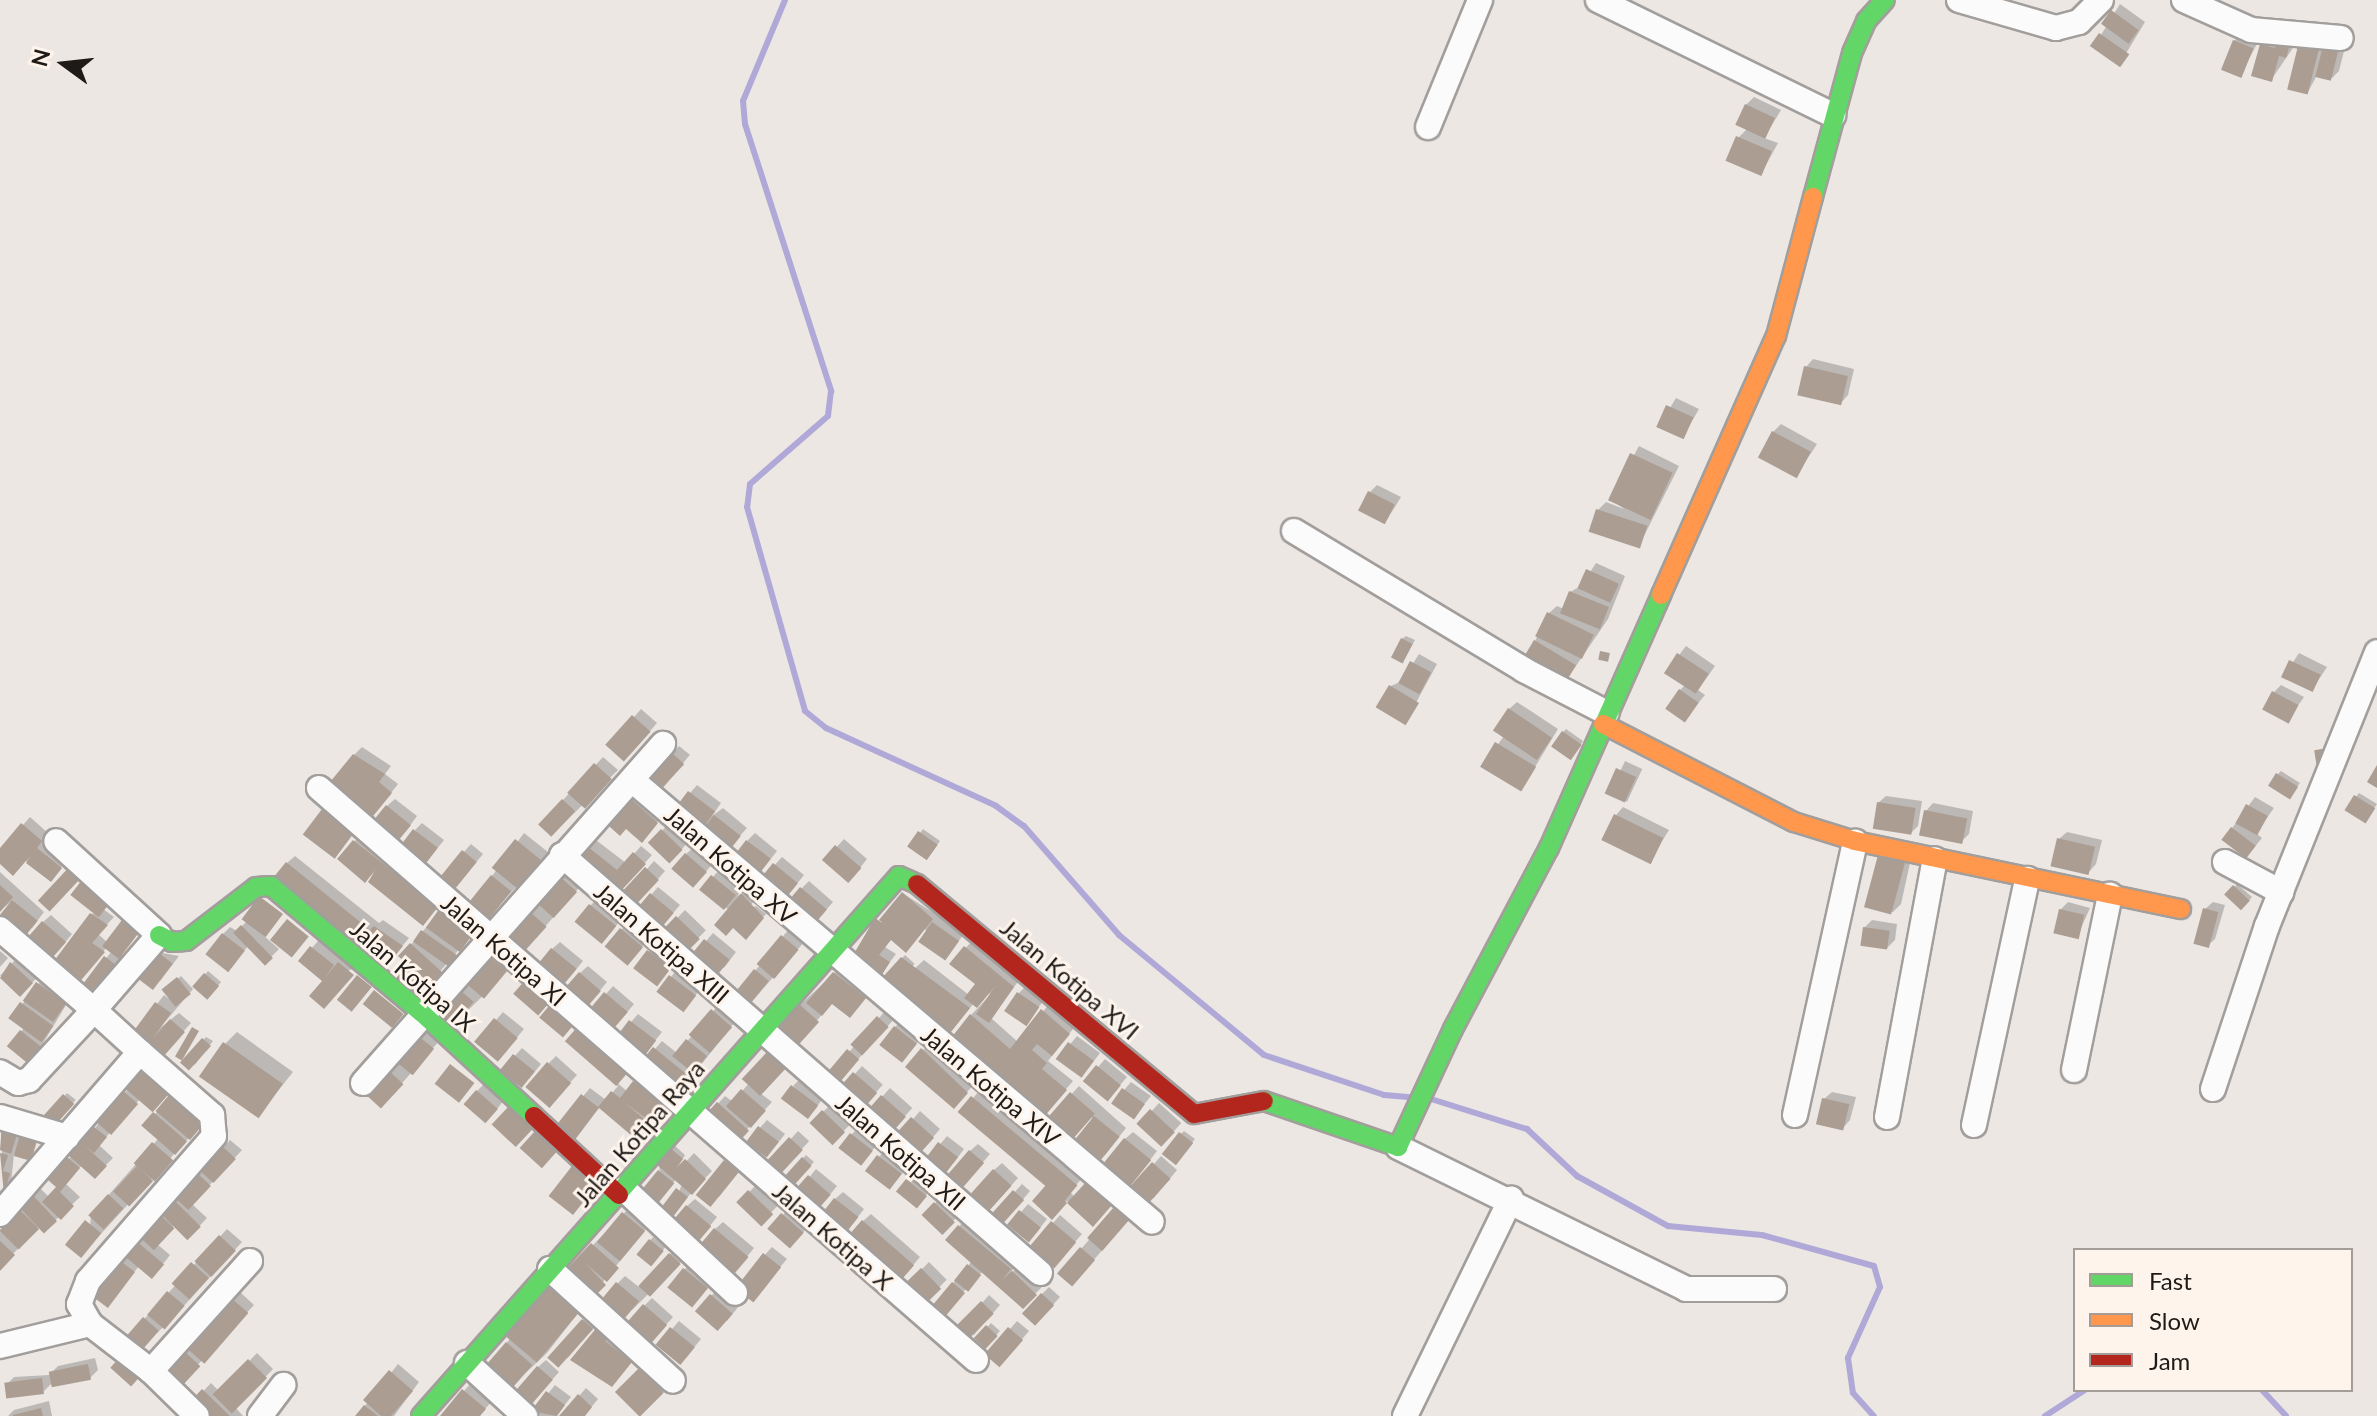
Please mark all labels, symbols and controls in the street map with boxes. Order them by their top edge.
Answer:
north arrow [24,24,104,104]
text: N [25,46,56,69]
street label: Jalan Kotipa XV [659,800,803,930]
street label: Jalan Kotipa XIII [589,877,735,1009]
street label: Jalan Kotipa XI [436,888,572,1012]
street label: Jalan Kotipa XVI [995,913,1145,1045]
street label: Jalan Kotipa IX [345,914,481,1038]
street label: Jalan Kotipa XIV [916,1020,1066,1152]
street label: Jalan Kotipa Raya [568,1054,710,1212]
street label: Jalan Kotipa XII [830,1088,972,1216]
street label: Jalan Kotipa X [767,1176,899,1296]
legend [2073,1248,2353,1392]
text: Fast [2149,1266,2192,1295]
text: Slow [2149,1306,2200,1335]
text: Jam [2149,1346,2190,1375]

